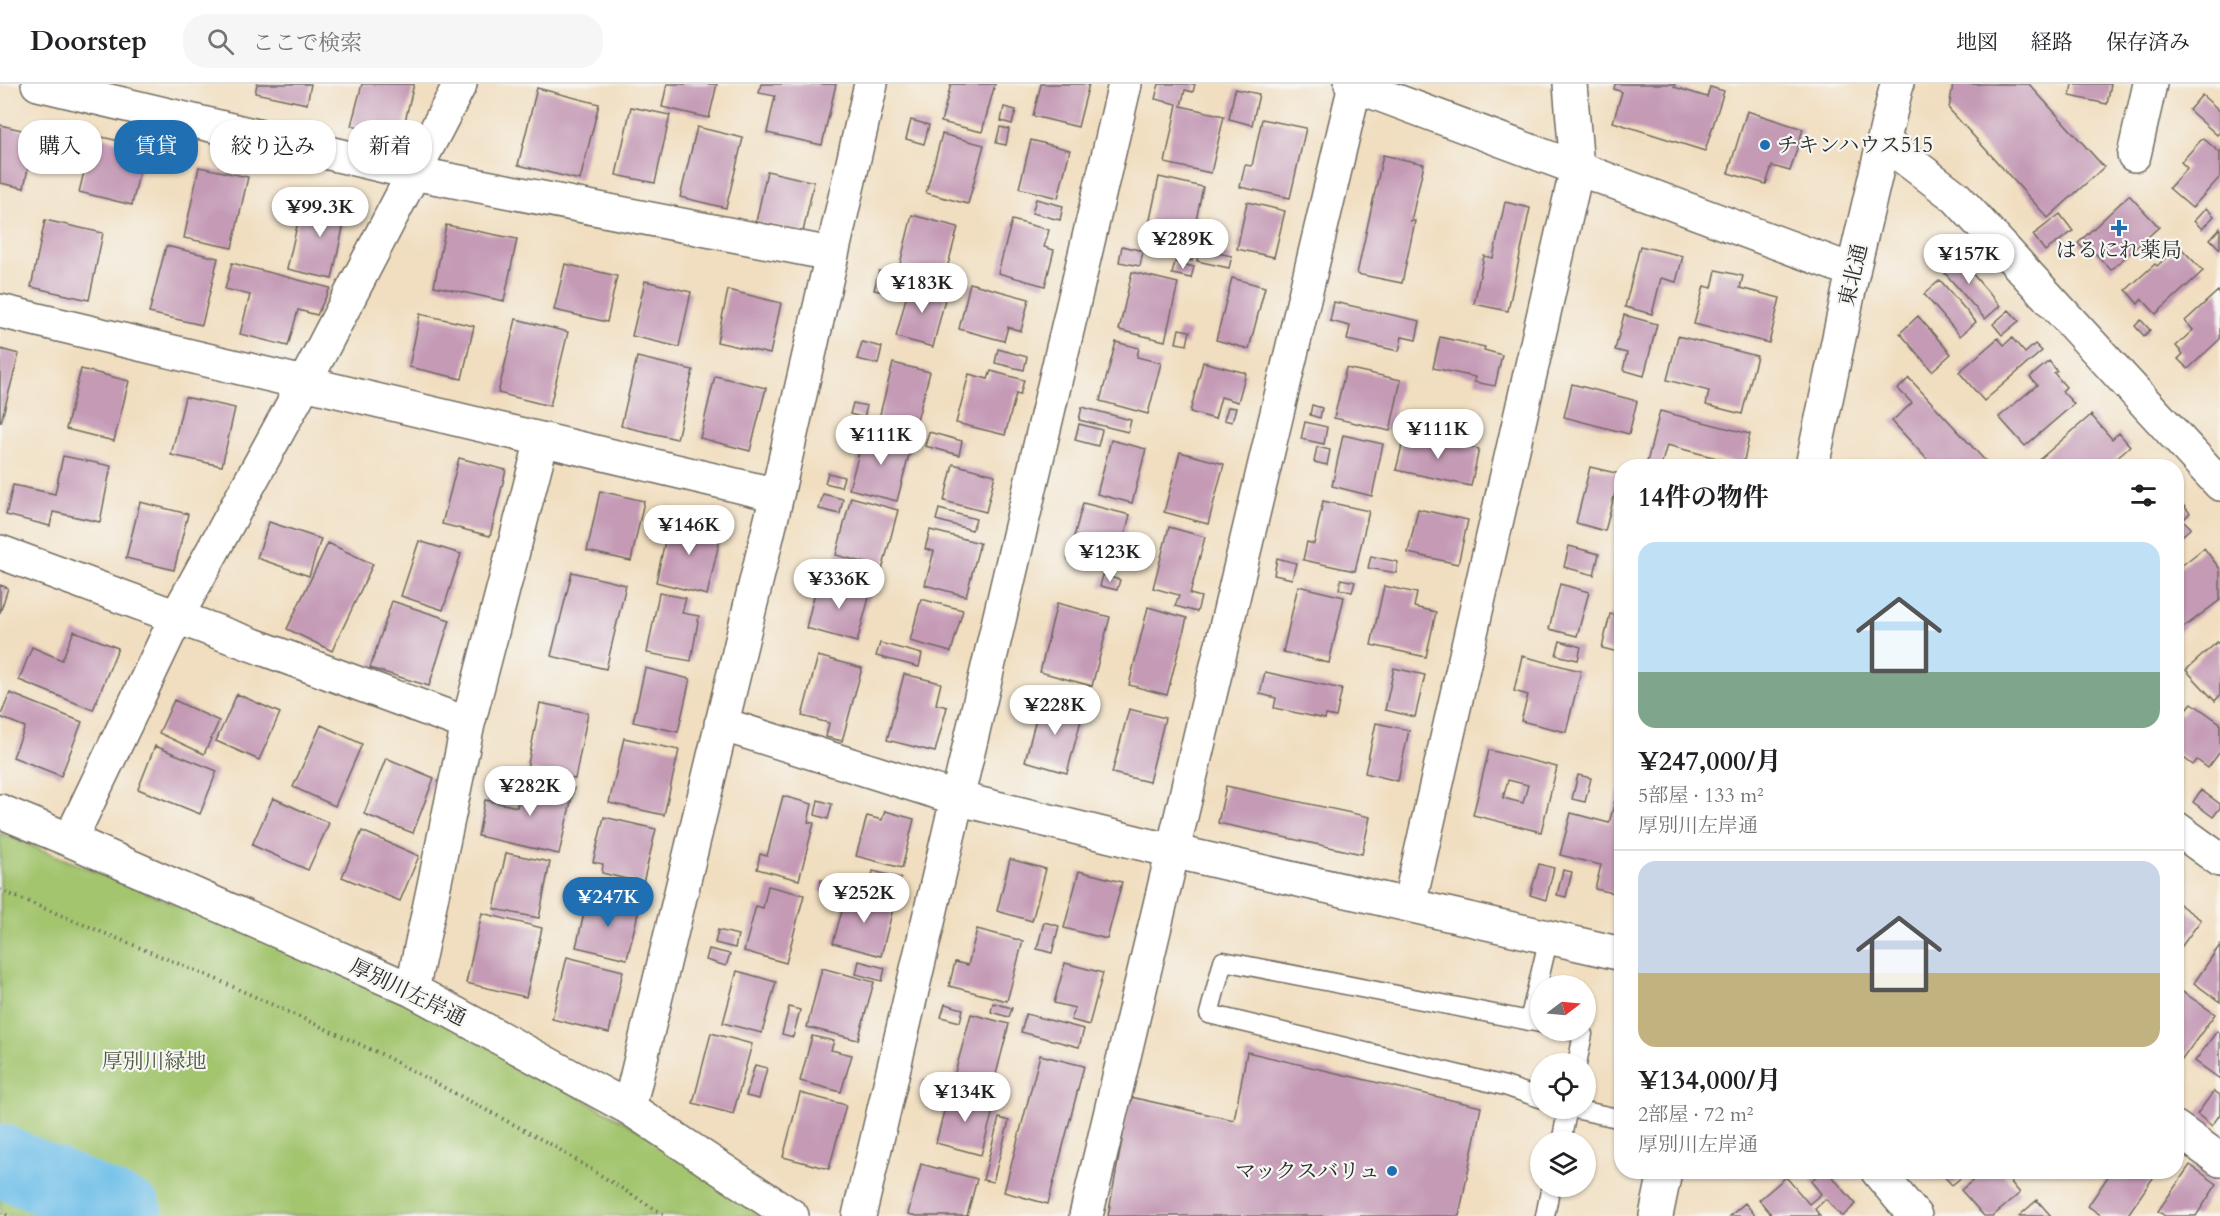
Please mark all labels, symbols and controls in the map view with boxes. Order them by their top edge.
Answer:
search box [183,14,603,68]
text: Doorstep [30,22,147,60]
icon: search [204,25,237,58]
text: ここで検索 [252,28,362,58]
text: 地図 [1956,28,1998,57]
text: 経路 [2031,28,2073,57]
text: 保存済み [2106,28,2190,57]
chip: 購入 [18,120,102,174]
chip: 賃貸 [114,120,198,174]
chip: 絞り込み [210,120,336,174]
chip: 新着 [348,120,432,174]
place label: チキンハウス515 [1777,131,1933,160]
marker: チキンハウス515 [1758,138,1772,152]
pin: ¥99.3K [271,187,369,238]
text: ¥99.3K [286,193,354,220]
pin: ¥289K [1141,219,1225,270]
marker: はるにれ薬局 [2112,221,2126,235]
text: ¥289K [1152,225,1214,252]
pin: ¥157K [1927,234,2011,285]
place label: はるにれ薬局 [2056,236,2182,265]
text: ¥157K [1938,240,2000,267]
street label: 東北通 [1832,241,1875,309]
pin: ¥183K [880,263,964,314]
text: ¥183K [891,269,953,296]
pin: ¥111K [1396,409,1480,460]
pin: ¥111K [839,415,923,466]
text: ¥111K [1407,415,1469,442]
text: ¥111K [850,421,912,448]
icon: filters [2127,479,2160,512]
text: 14件の物件 [1638,480,1769,515]
pin: ¥146K [647,505,731,556]
text: ¥146K [658,511,720,538]
pin: ¥123K [1068,532,1152,583]
text: ¥123K [1079,538,1141,565]
pin: ¥336K [797,559,881,610]
text: ¥336K [808,565,870,592]
icon: home [1845,581,1953,689]
pin: ¥228K [1013,685,1097,736]
text: ¥228K [1024,691,1086,718]
text: ¥247,000/月 [1638,744,1781,779]
pin: ¥282K [488,766,572,817]
text: ¥282K [499,772,561,799]
text: 5部屋 · 133 m² [1638,782,1764,809]
text: 厚別川左岸通 [1638,812,1758,839]
pin: ¥252K [822,873,906,924]
pin: ¥247K [566,877,650,928]
text: ¥252K [833,879,895,906]
text: ¥247K [577,883,639,910]
icon: home [1845,900,1953,1008]
street label: 厚別川左岸通 [345,952,471,1033]
north arrow [1530,975,1596,1041]
map controls [1530,975,1596,1197]
park label: 厚別川緑地 [102,1047,207,1076]
button: locate [1530,1053,1596,1119]
text: ¥134,000/月 [1638,1063,1781,1098]
pin: ¥134K [923,1072,1007,1123]
text: ¥134K [934,1078,996,1105]
text: 2部屋 · 72 m² [1638,1101,1754,1128]
button: layers [1530,1131,1596,1197]
text: 厚別川左岸通 [1638,1131,1758,1158]
place label: マックスバリュ [1235,1157,1380,1186]
marker: マックスバリュ [1385,1164,1399,1178]

